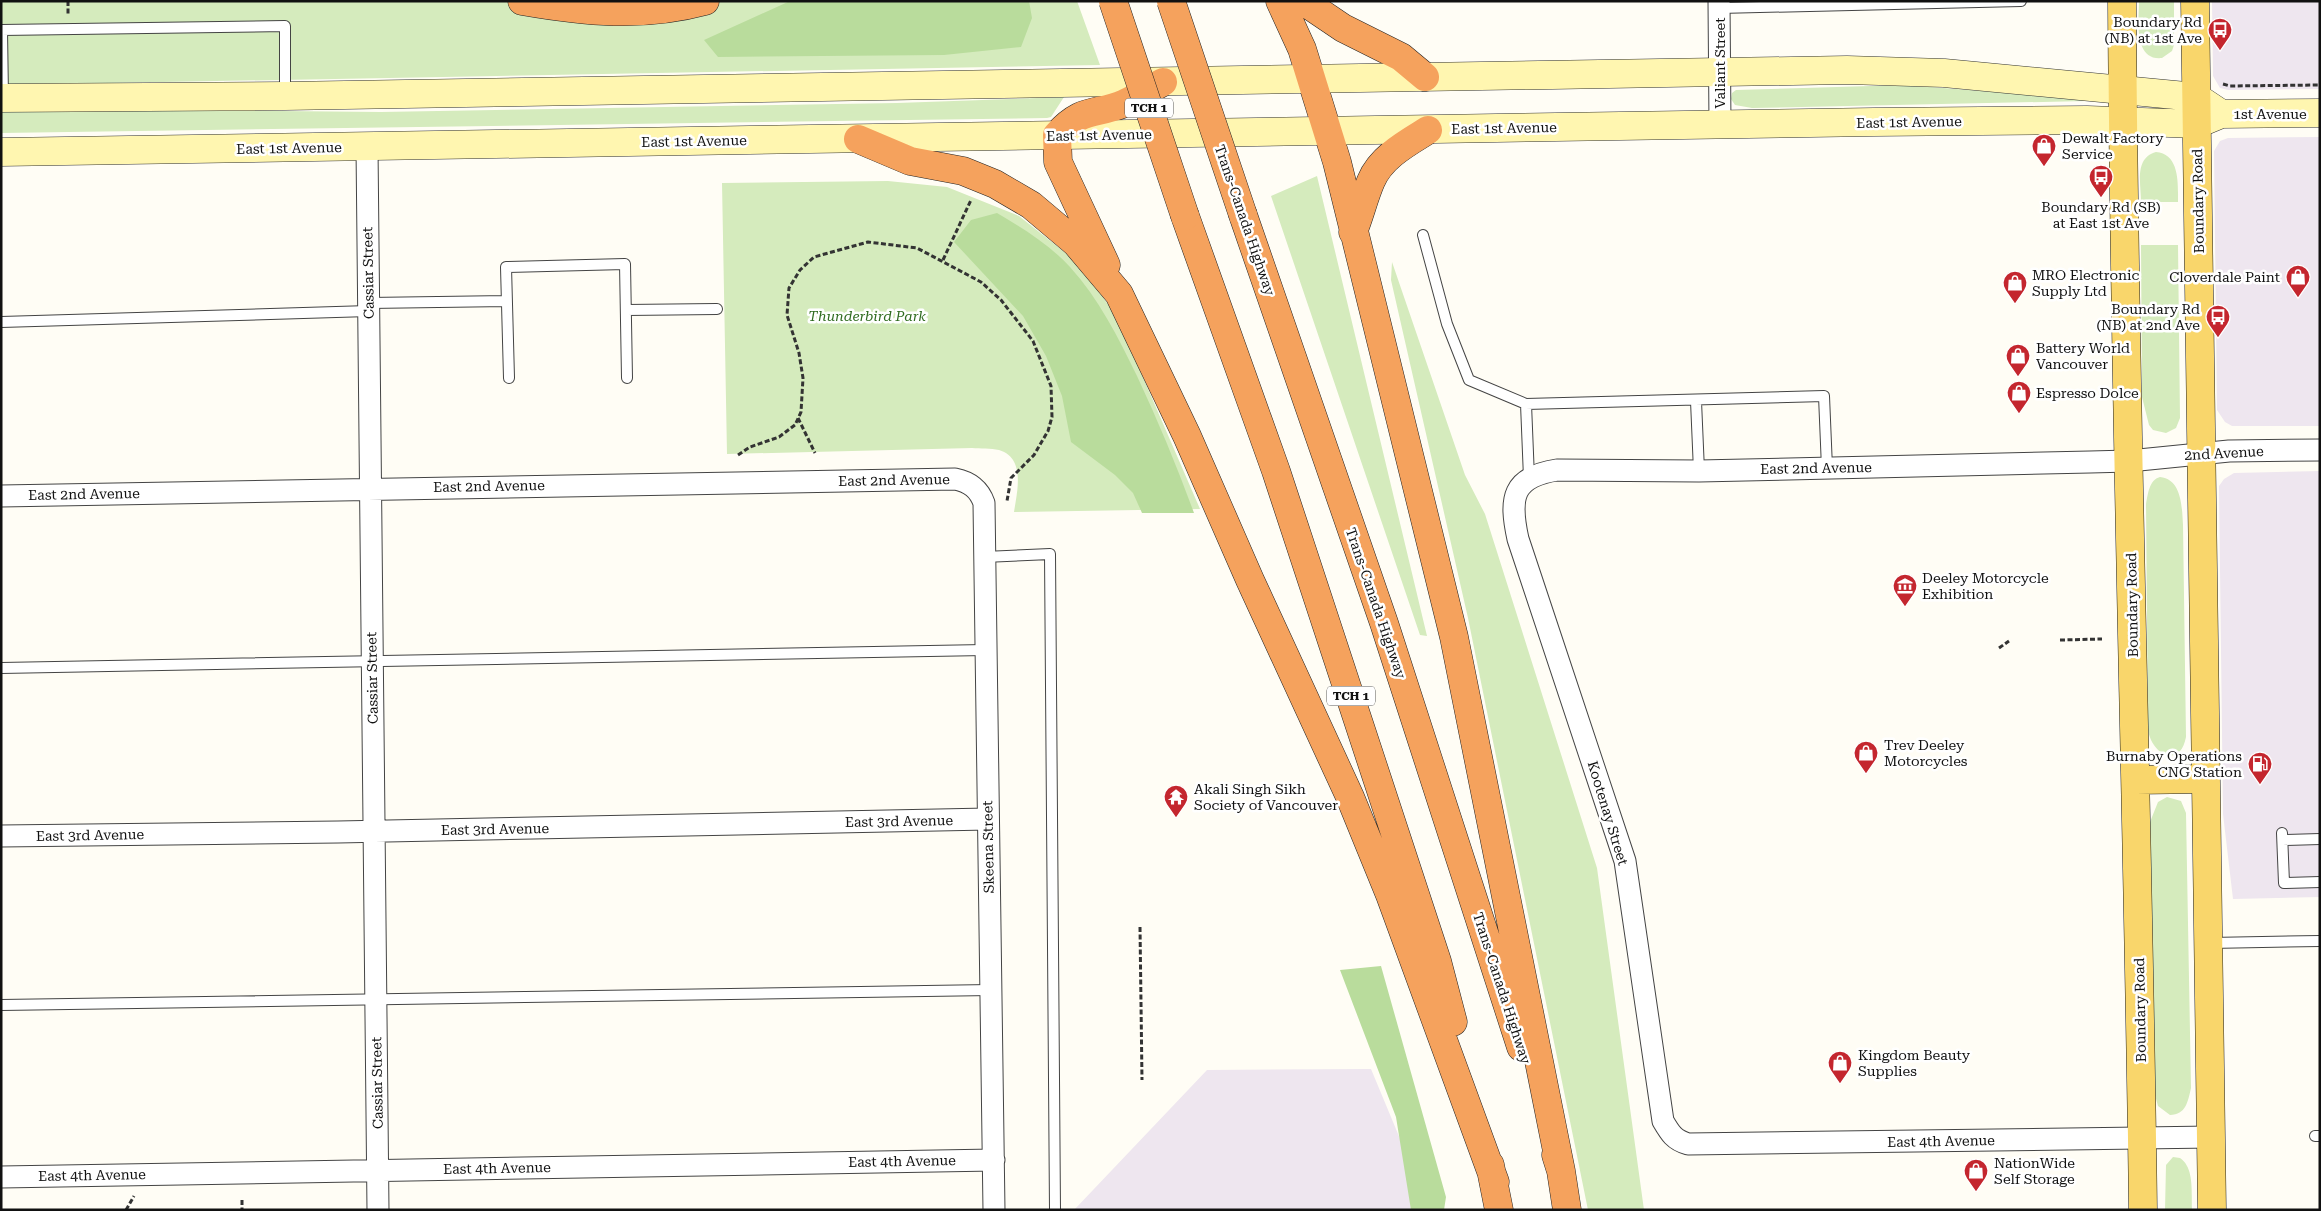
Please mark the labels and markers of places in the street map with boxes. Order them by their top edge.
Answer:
place label: Boundary Rd (NB) at 1st Ave [2105,14,2202,46]
bus stop icon: Boundary Rd (NB) at 1st Ave [2207,17,2233,51]
place label: Dewalt Factory Service [2062,130,2164,162]
shop icon: Dewalt Factory Service [2031,133,2057,167]
bus stop icon: Boundary Rd (SB) at East 1st Ave [2088,164,2114,198]
place label: Boundary Rd (SB) at East 1st Ave [2041,199,2161,231]
shop icon: Cloverdale Paint [2285,264,2311,298]
place label: MRO Electronic Supply Ltd [2032,267,2139,299]
place label: Cloverdale Paint [2169,269,2280,285]
shop icon: MRO Electronic Supply Ltd [2002,270,2028,304]
place label: Boundary Rd (NB) at 2nd Ave [2096,301,2200,333]
bus stop icon: Boundary Rd (NB) at 2nd Ave [2205,304,2231,338]
place label: Battery World Vancouver [2036,340,2130,372]
shop icon: Battery World Vancouver [2005,343,2031,377]
shop icon: Espresso Dolce [2006,380,2032,414]
place label: Espresso Dolce [2036,385,2139,401]
place label: Deeley Motorcycle Exhibition [1922,570,2049,602]
museum icon: Deeley Motorcycle Exhibition [1892,573,1918,607]
place label: Trev Deeley Motorcycles [1884,737,1968,769]
shop icon: Trev Deeley Motorcycles [1853,740,1879,774]
place label: Burnaby Operations CNG Station [2106,748,2242,780]
fuel station icon: Burnaby Operations CNG Station [2247,751,2273,785]
place label: Akali Singh Sikh Society of Vancouver [1194,781,1338,813]
temple icon: Akali Singh Sikh Society of Vancouver [1163,784,1189,818]
place label: Kingdom Beauty Supplies [1858,1047,1971,1079]
shop icon: Kingdom Beauty Supplies [1827,1050,1853,1084]
place label: NationWide Self Storage [1994,1155,2075,1187]
shop icon: NationWide Self Storage [1963,1158,1989,1192]

